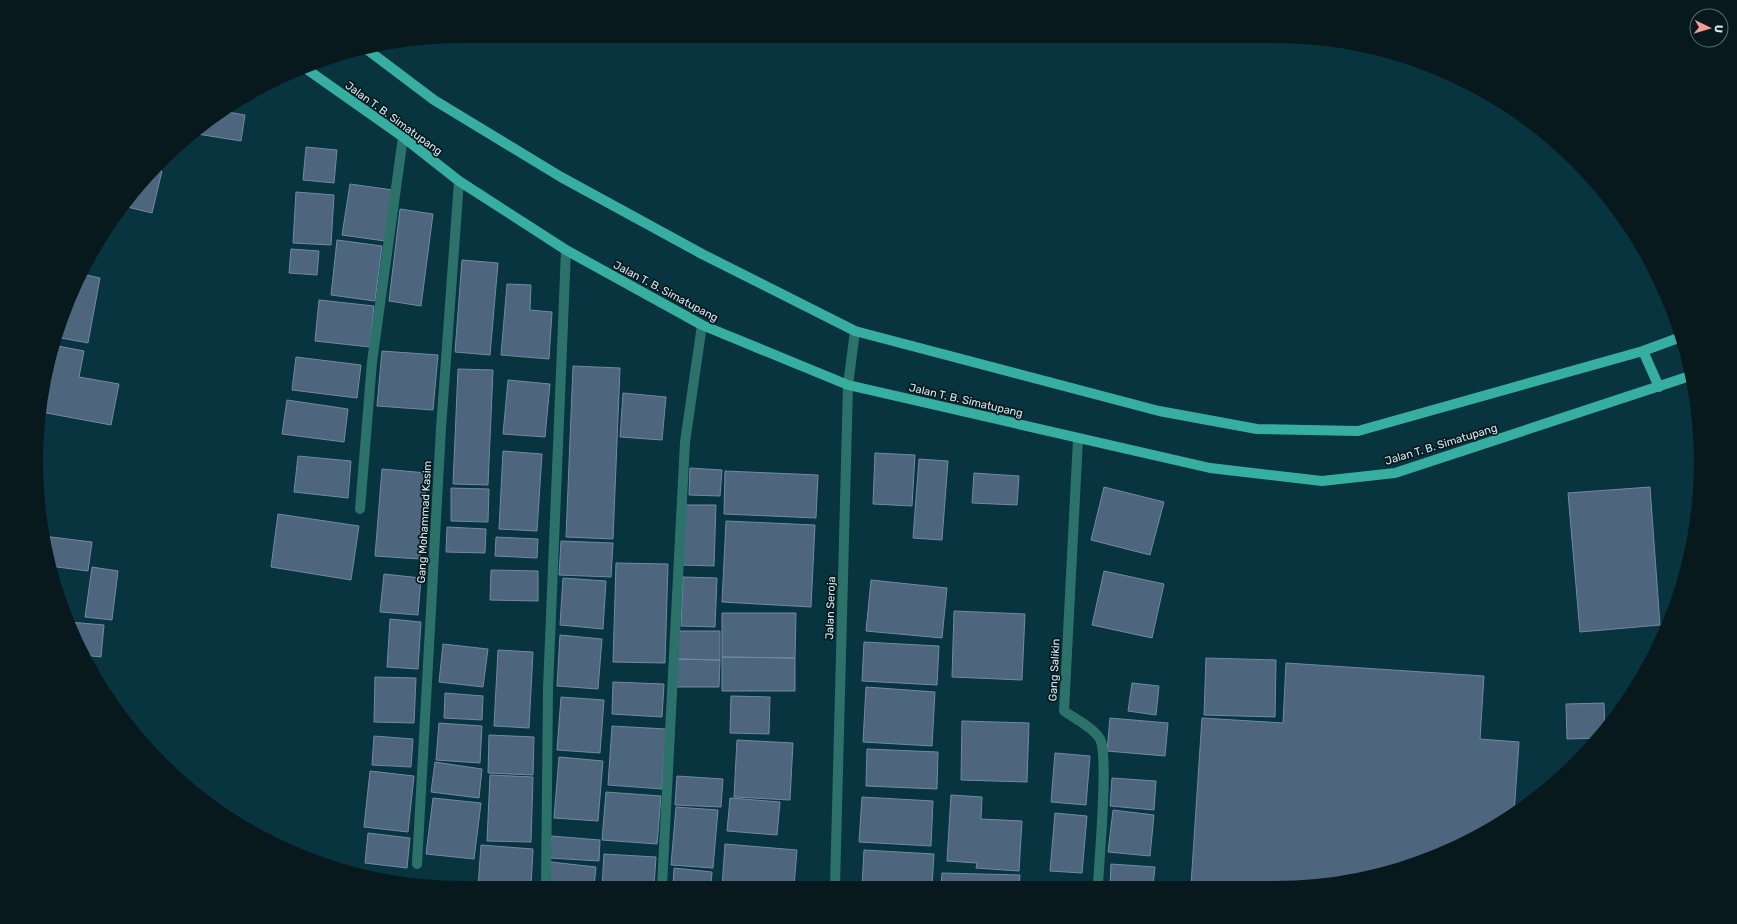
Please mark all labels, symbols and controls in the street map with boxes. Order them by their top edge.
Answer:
north arrow [1689,8,1729,48]
text: U [1712,24,1725,33]
street label: Jalan T. B. Simatupang [343,79,445,158]
street label: Jalan T. B. Simatupang [611,258,720,325]
street label: Jalan T. B. Simatupang [908,381,1024,420]
street label: Jalan T. B. Simatupang [1383,421,1499,468]
street label: Gang Mohammad Kasim [415,460,434,584]
street label: Jalan Seroja [823,576,838,640]
street label: Gang Salikin [1046,638,1063,702]

